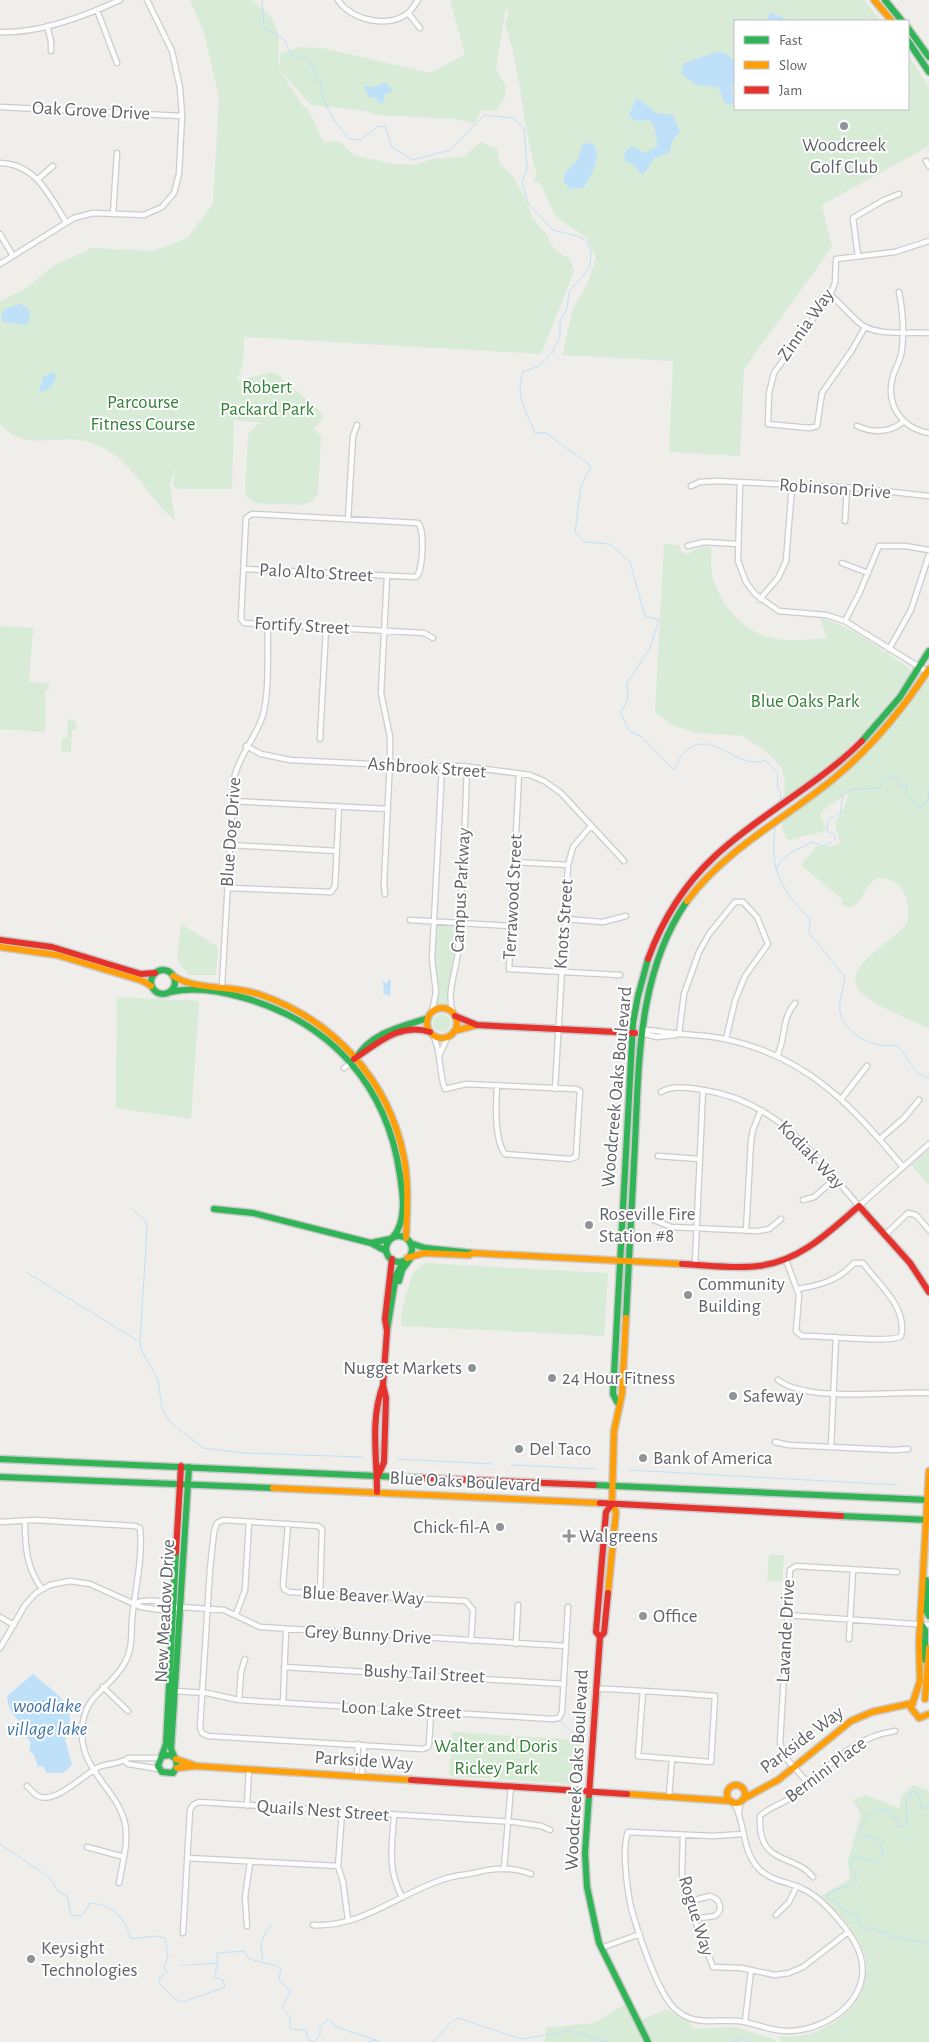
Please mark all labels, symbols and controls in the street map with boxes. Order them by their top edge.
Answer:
legend [734,20,909,110]
text: Fast [779,33,803,48]
text: Slow [779,58,807,73]
text: Jam [779,83,802,98]
street label: Oak Grove Drive [32,98,150,124]
marker: Woodcreek Golf Club [838,120,850,132]
place label: Woodcreek Golf Club [802,136,886,177]
street label: Zinnia Way [774,285,838,365]
park label: Robert Packard Park [220,378,314,419]
park label: Parcourse Fitness Course [91,393,195,434]
street label: Robinson Drive [778,476,892,502]
street label: Palo Alto Street [259,561,373,585]
street label: Fortify Street [254,614,350,638]
park label: Blue Oaks Park [751,692,860,711]
street label: Ashbrook Street [367,754,487,782]
street label: Blue Dog Drive [218,776,244,888]
street label: Campus Parkway [448,827,474,953]
street label: Terrawood Street [500,833,526,961]
street label: Knots Street [551,878,577,970]
street label: Woodcreek Oaks Boulevard [599,986,635,1188]
street label: Kodiak Way [774,1117,848,1193]
place label: Roseville Fire Station #8 [599,1205,696,1246]
marker: Roseville Fire Station #8 [583,1219,595,1231]
place label: Community Building [698,1275,785,1316]
marker: Community Building [682,1289,694,1301]
place label: Nugget Markets [343,1359,462,1378]
marker: Nugget Markets [466,1362,478,1374]
place label: 24 Hour Fitness [562,1369,675,1388]
marker: 24 Hour Fitness [546,1372,558,1384]
place label: Safeway [743,1387,804,1406]
marker: Safeway [727,1390,739,1402]
place label: Del Taco [529,1440,591,1459]
marker: Del Taco [513,1443,525,1455]
place label: Bank of America [653,1449,773,1468]
marker: Bank of America [637,1452,649,1464]
street label: Blue Oaks Boulevard [389,1469,541,1495]
place label: Chick-fil-A [413,1518,490,1537]
marker: Chick-fil-A [494,1521,506,1533]
place label: Walgreens [579,1527,658,1546]
marker: Walgreens [563,1530,575,1542]
street label: New Meadow Drive [152,1539,178,1683]
street label: Lavande Drive [774,1579,798,1683]
street label: Blue Beaver Way [302,1583,424,1609]
place label: Office [653,1607,697,1626]
marker: Office [637,1610,649,1622]
street label: Grey Bunny Drive [304,1622,432,1648]
street label: Bushy Tail Street [363,1661,485,1687]
street label: Woodcreek Oaks Boulevard [562,1669,592,1871]
water label: woodlake village lake [7,1696,88,1739]
street label: Loon Lake Street [340,1697,462,1723]
street label: Parkside Way [757,1703,847,1777]
street label: Bernini Place [782,1733,870,1807]
park label: Walter and Doris Rickey Park [434,1737,558,1778]
street label: Parkside Way [314,1748,414,1774]
street label: Quails Nest Street [256,1797,390,1825]
street label: Rogue Way [675,1874,717,1958]
place label: Keysight Technologies [41,1939,138,1980]
marker: Keysight Technologies [25,1953,37,1965]

